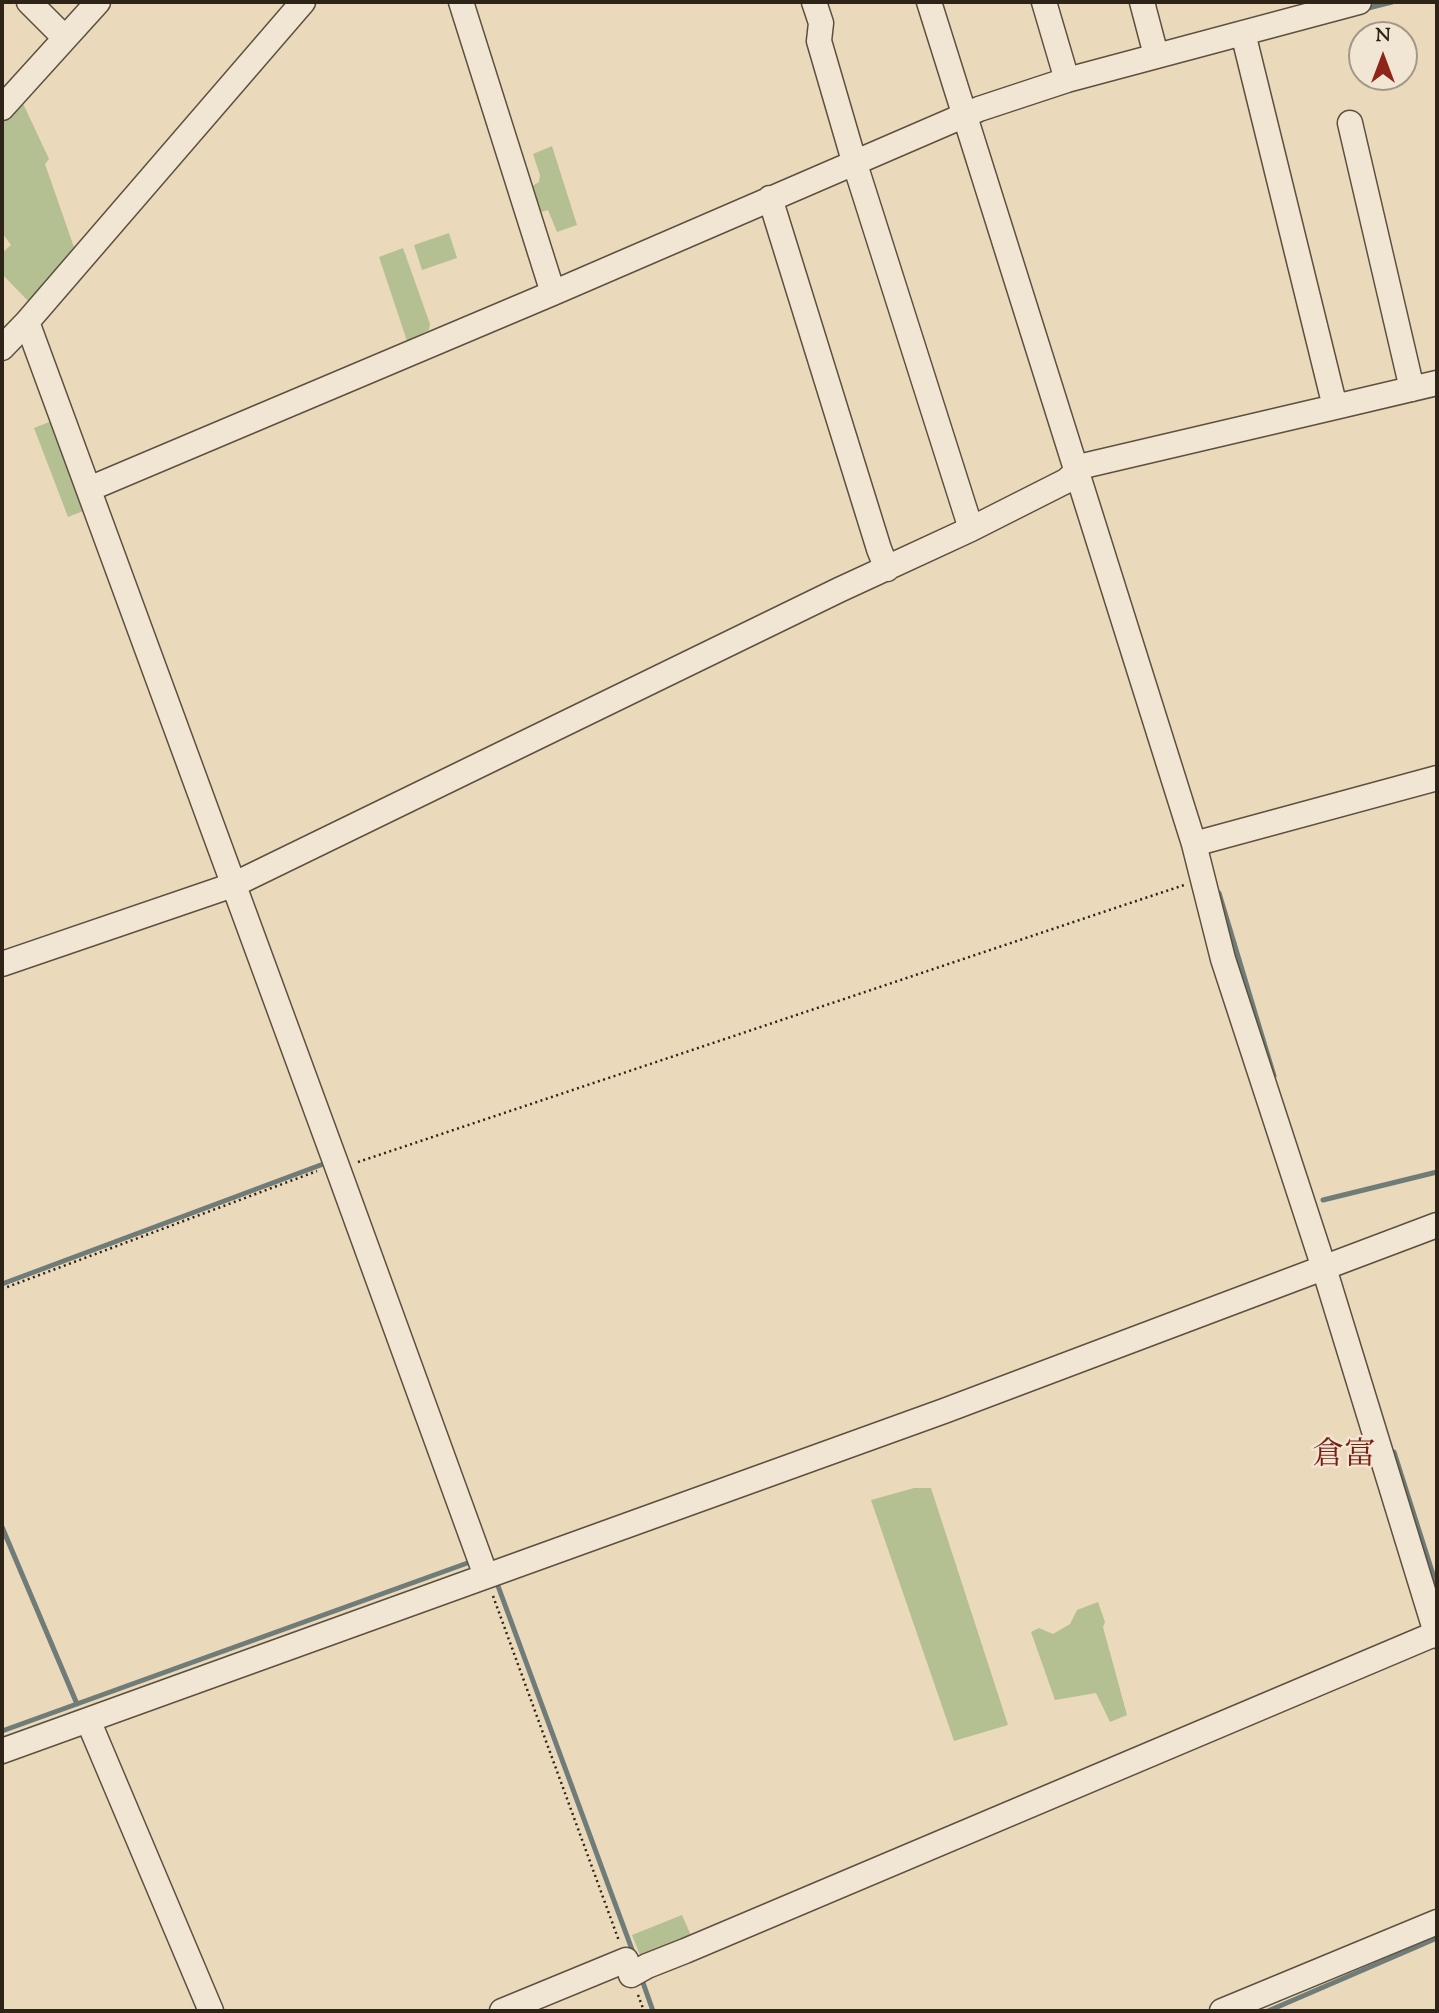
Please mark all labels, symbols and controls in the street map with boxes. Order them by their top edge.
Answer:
north arrow [1348,21,1418,91]
text: N [1375,23,1391,50]
district label: 倉富 [1312,1440,1376,1478]

